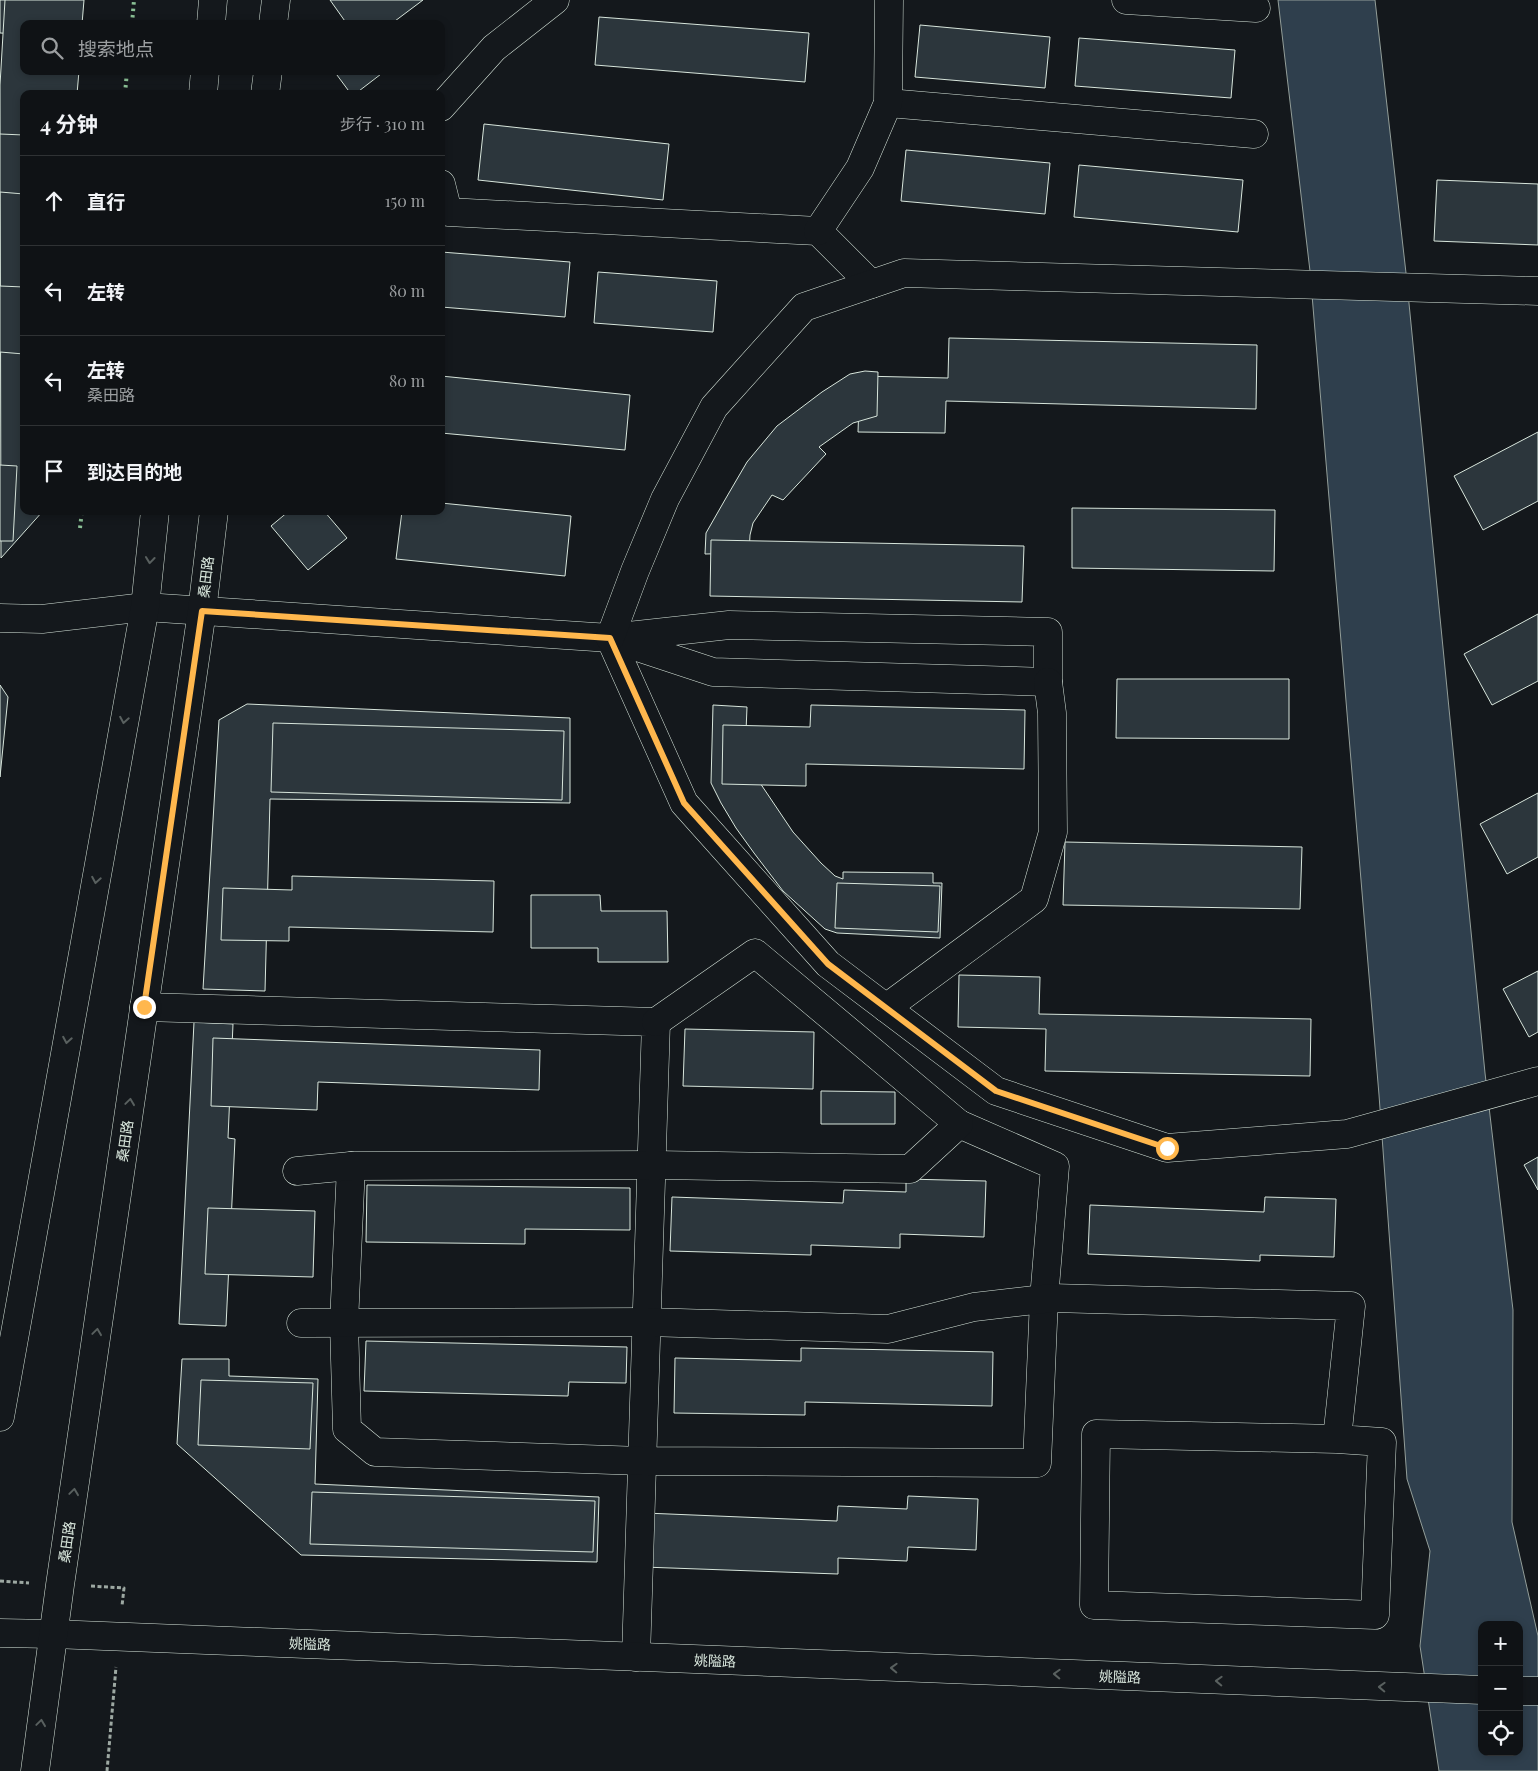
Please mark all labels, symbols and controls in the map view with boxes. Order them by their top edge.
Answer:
search box [20,20,445,75]
icon: search [38,34,66,62]
text: 搜索地点 [78,35,154,61]
text: 4 分钟 [40,109,98,137]
text: 步行 · 310 m [340,113,425,134]
icon: ahead [40,187,68,215]
text: 直行 [87,188,125,214]
text: 150 m [385,190,425,211]
icon: left [40,277,68,305]
text: 左转 [87,278,125,304]
text: 80 m [389,280,425,301]
text: 左转 [87,356,125,382]
icon: left [40,367,68,395]
text: 80 m [389,370,425,391]
text: 桑田路 [87,384,135,405]
icon: arrive [40,457,68,485]
text: 到达目的地 [87,458,182,484]
street label: 桑田路 [194,555,217,599]
one-way arrow [145,556,156,564]
one-way arrow [120,716,130,724]
one-way arrow [91,876,101,884]
route end [133,996,156,1019]
one-way arrow [63,1036,73,1044]
one-way arrow [125,1097,135,1106]
street label: 桑田路 [112,1119,137,1163]
route start [1156,1137,1179,1160]
one-way arrow [91,1327,102,1335]
one-way arrow [68,1488,78,1497]
street label: 桑田路 [54,1520,79,1564]
map controls [1478,1621,1523,1756]
button: + [1478,1621,1523,1666]
street label: 姚隘路 [289,1633,331,1654]
street label: 姚隘路 [694,1650,736,1671]
one-way arrow [890,1662,898,1673]
street label: 姚隘路 [1099,1666,1141,1687]
button: − [1478,1666,1523,1711]
one-way arrow [1053,1669,1060,1679]
one-way arrow [1215,1675,1223,1686]
one-way arrow [1377,1682,1385,1692]
button: locate [1478,1711,1523,1756]
one-way arrow [36,1718,46,1727]

